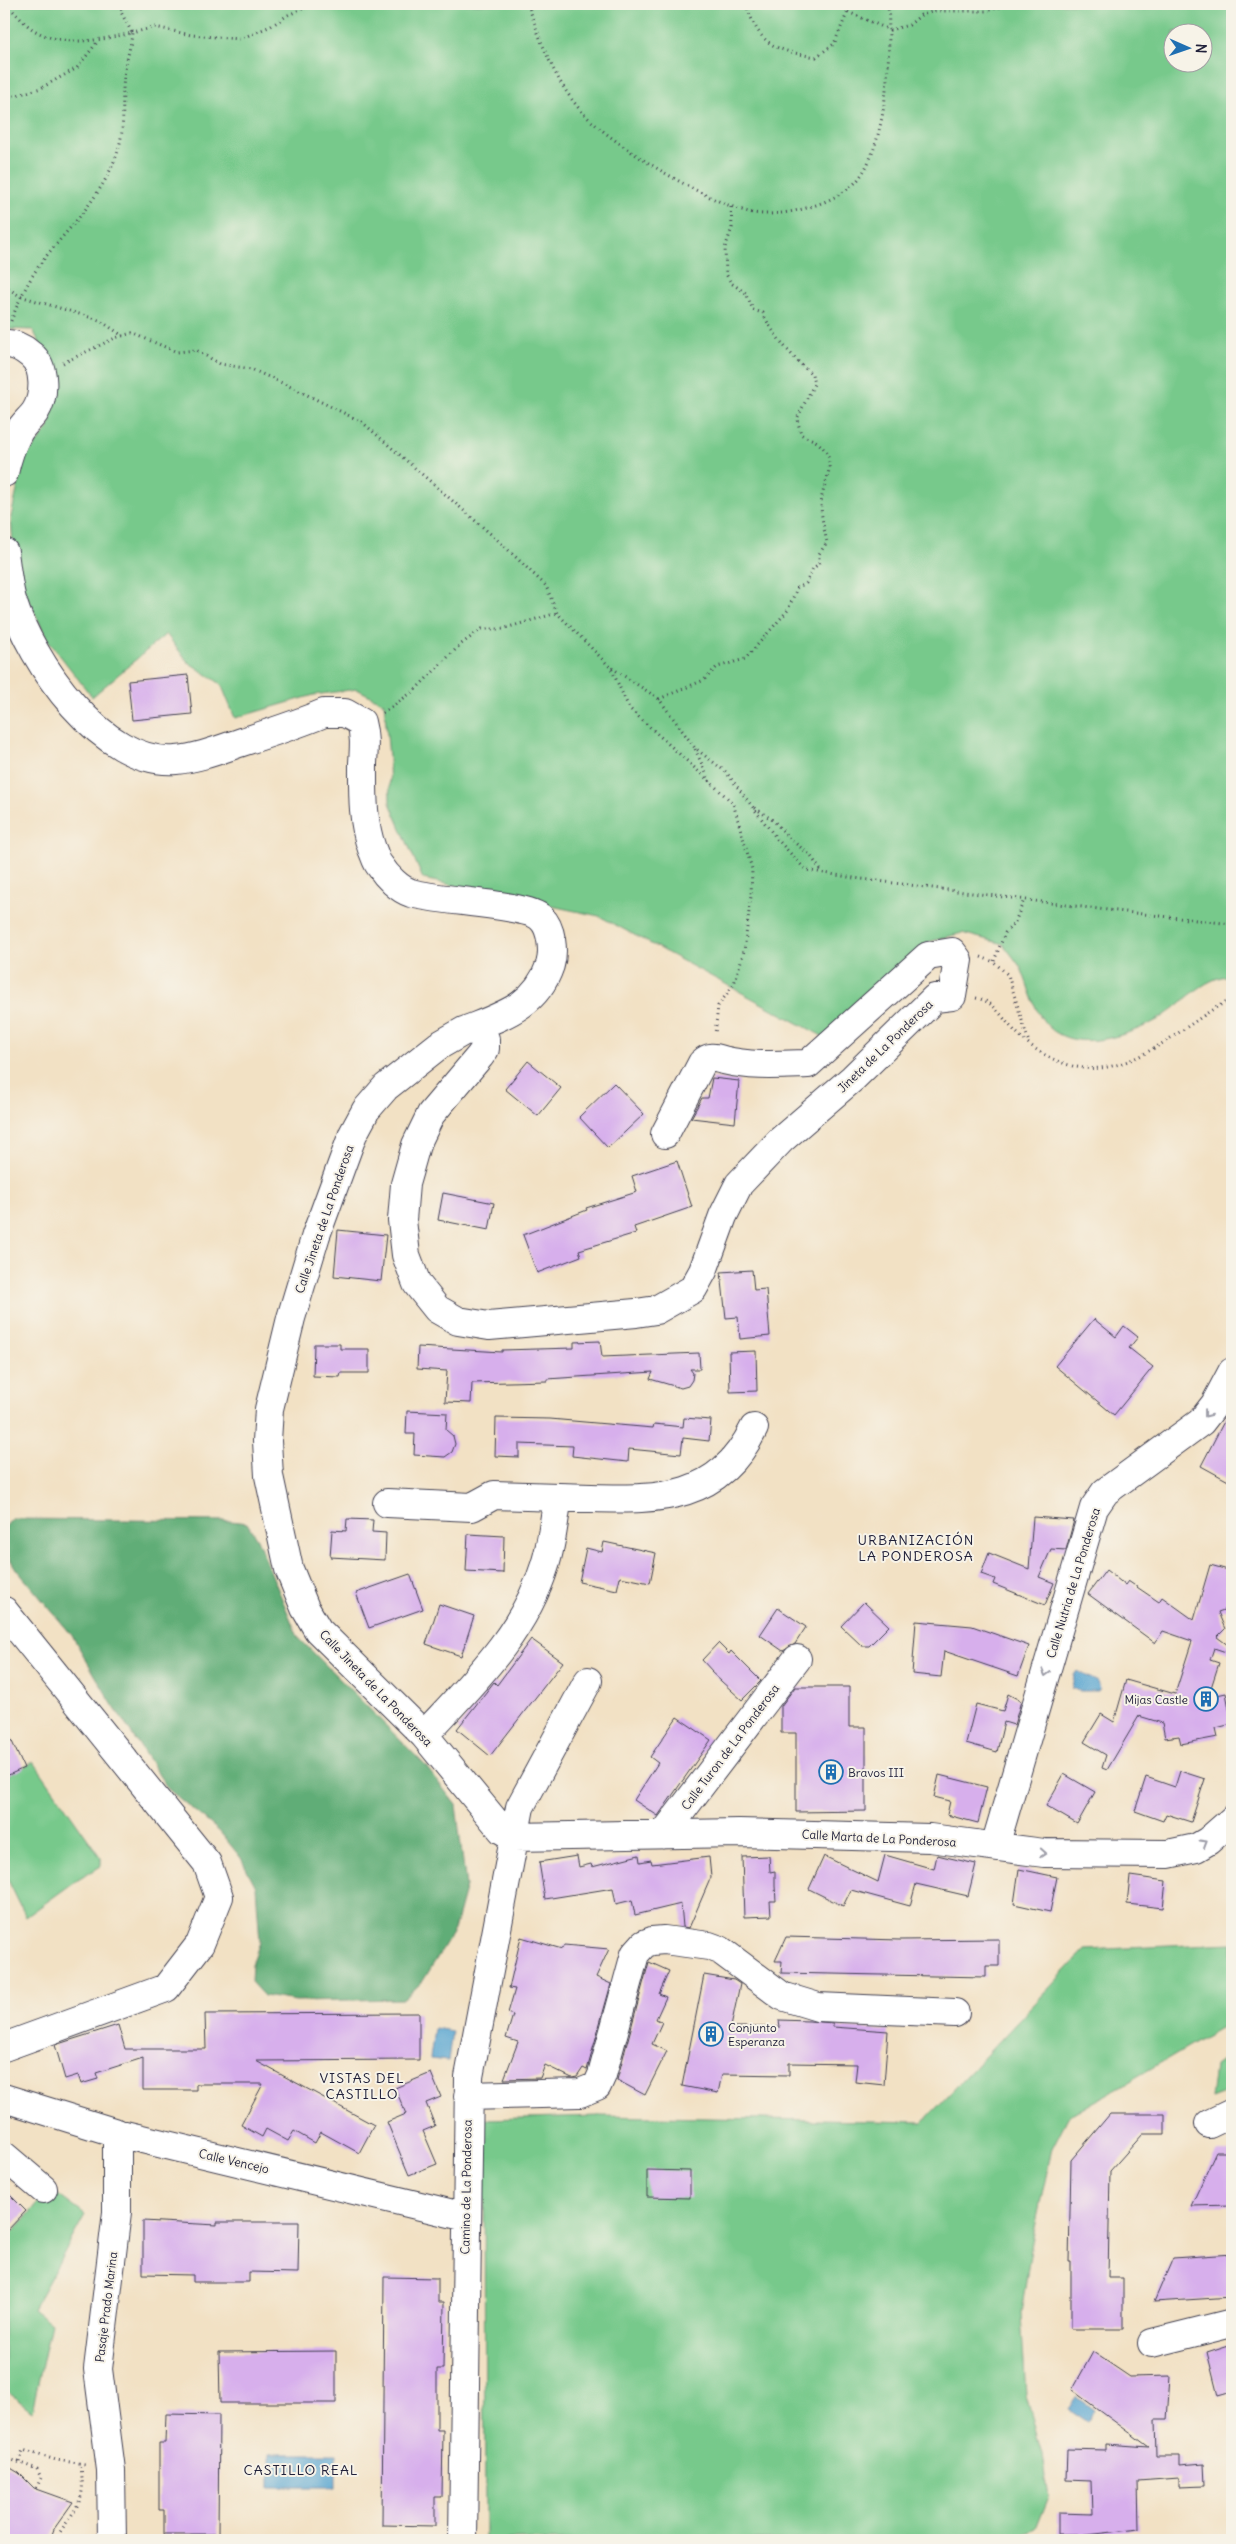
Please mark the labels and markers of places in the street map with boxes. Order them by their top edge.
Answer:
building icon: Mijas Castle [1193,1686,1219,1712]
place label: Mijas Castle [1124,1692,1188,1707]
building icon: Bravos III [818,1759,844,1785]
place label: Bravos III [848,1765,904,1780]
place label: Conjunto Esperanza [728,2020,785,2049]
building icon: Conjunto Esperanza [698,2021,724,2047]

